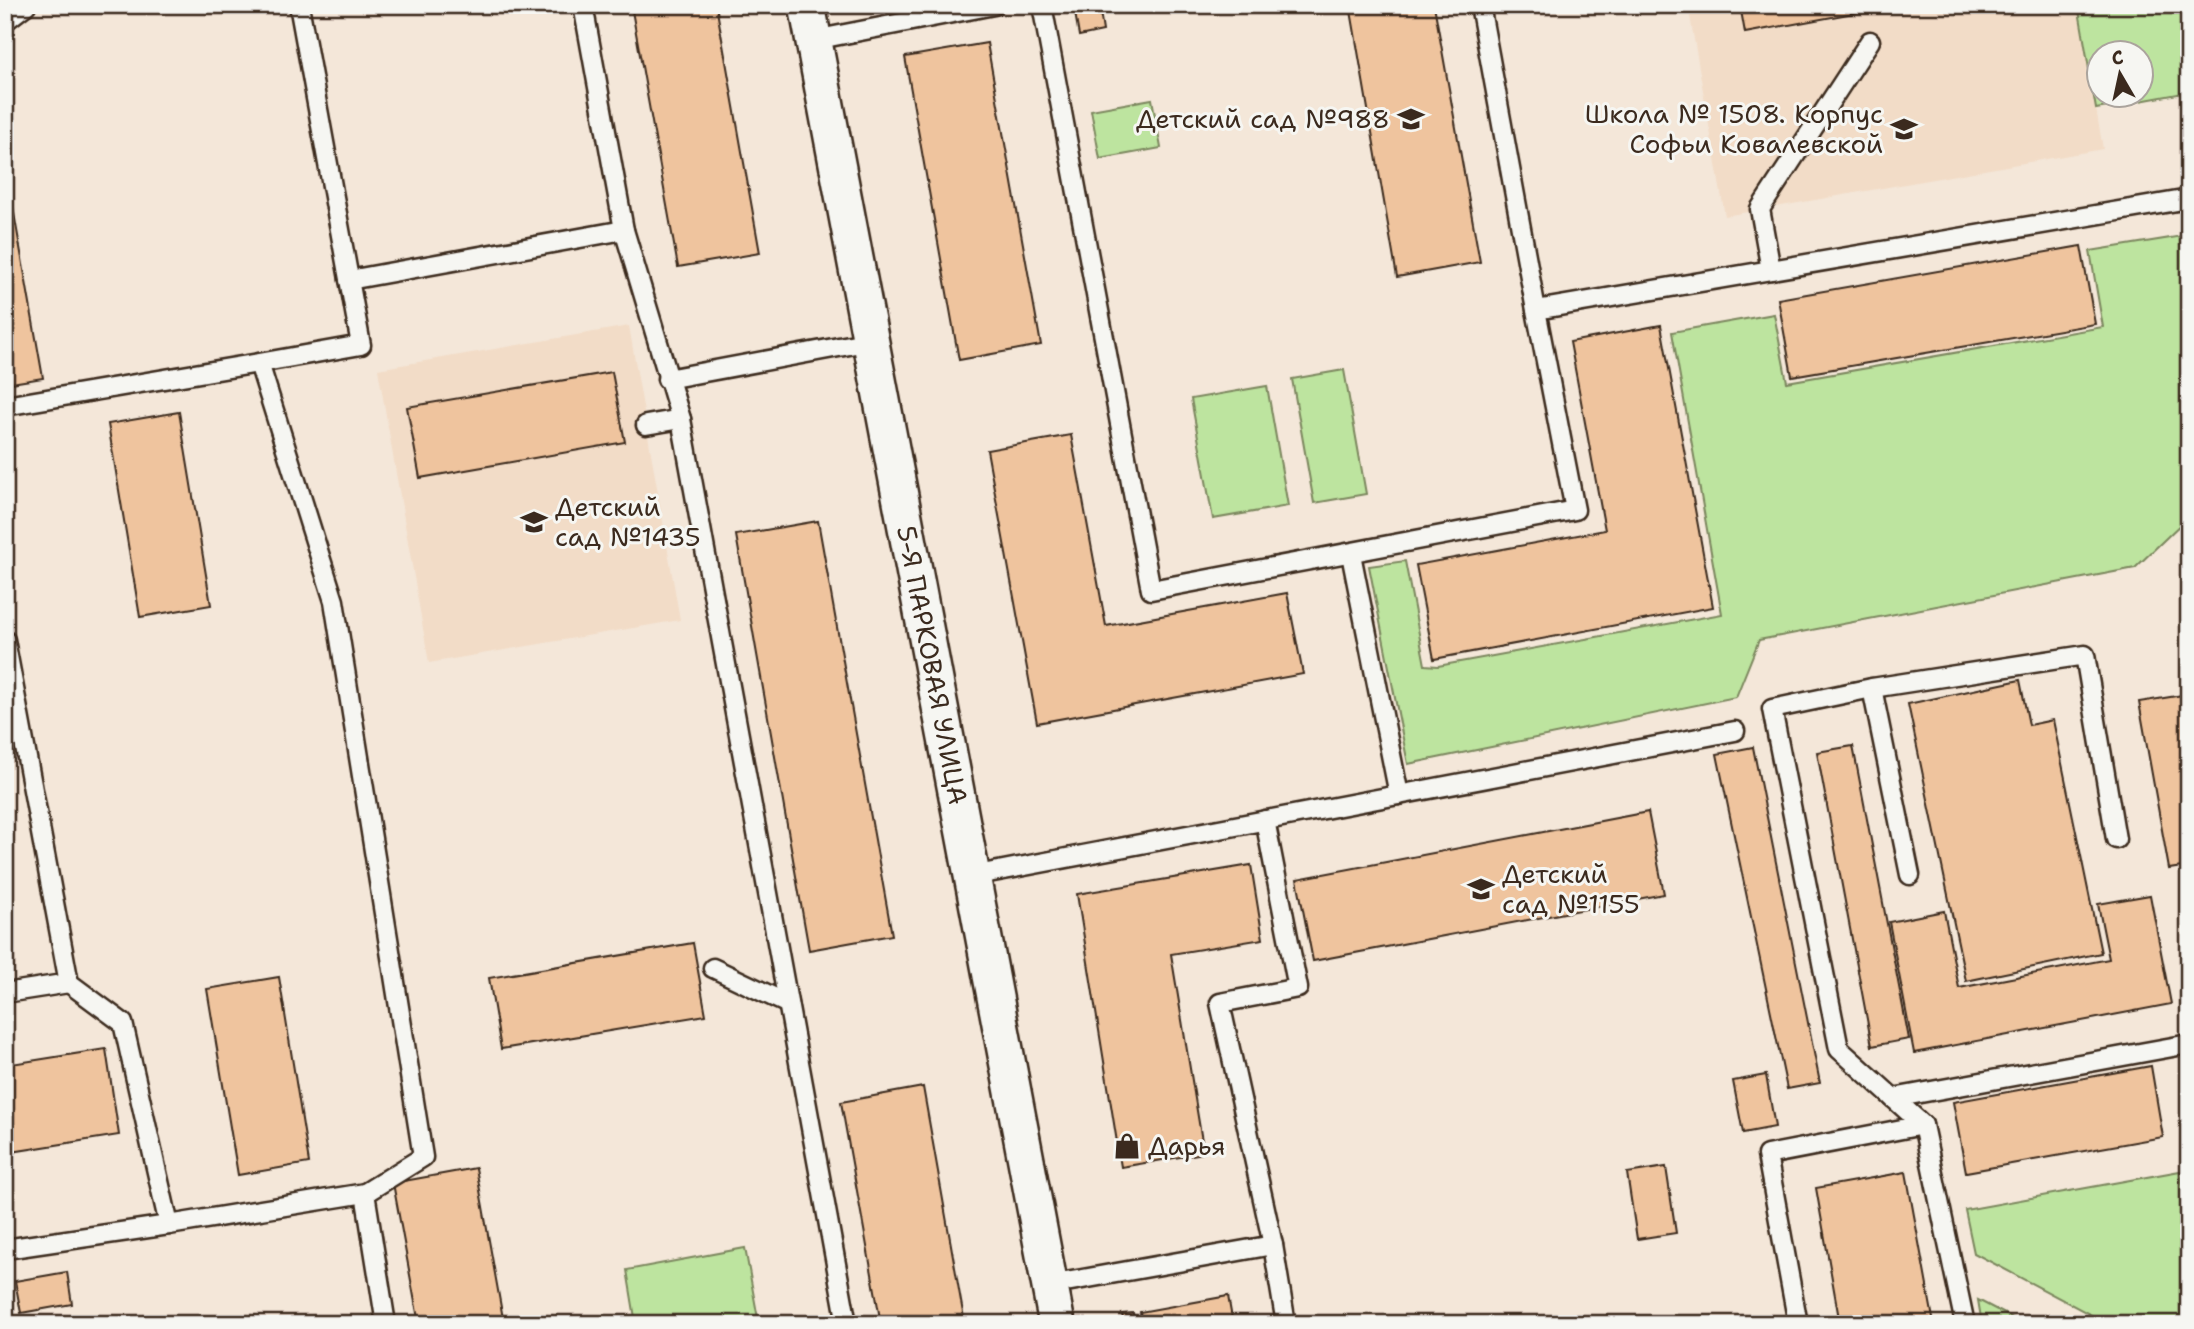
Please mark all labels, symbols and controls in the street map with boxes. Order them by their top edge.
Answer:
north arrow [2086,38,2156,108]
text: С [2110,44,2125,71]
place label: Школа № 1508. Корпус Софьи Ковалевской [1585,96,1883,161]
place label: Детский сад №988 [1136,101,1390,136]
school or university icon: Детский сад №988 [1396,104,1426,134]
school or university icon: Школа № 1508. Корпус Софьи Ковалевской [1889,114,1919,144]
place label: Детский сад №1435 [555,489,701,554]
school or university icon: Детский сад №1435 [519,507,549,537]
street label: 5-Я ПАРКОВАЯ УЛИЦА [889,523,976,807]
place label: Детский сад №1155 [1502,856,1640,921]
school or university icon: Детский сад №1155 [1466,874,1496,904]
place label: Дарья [1148,1128,1226,1163]
shop icon: Дарья [1112,1131,1142,1161]

